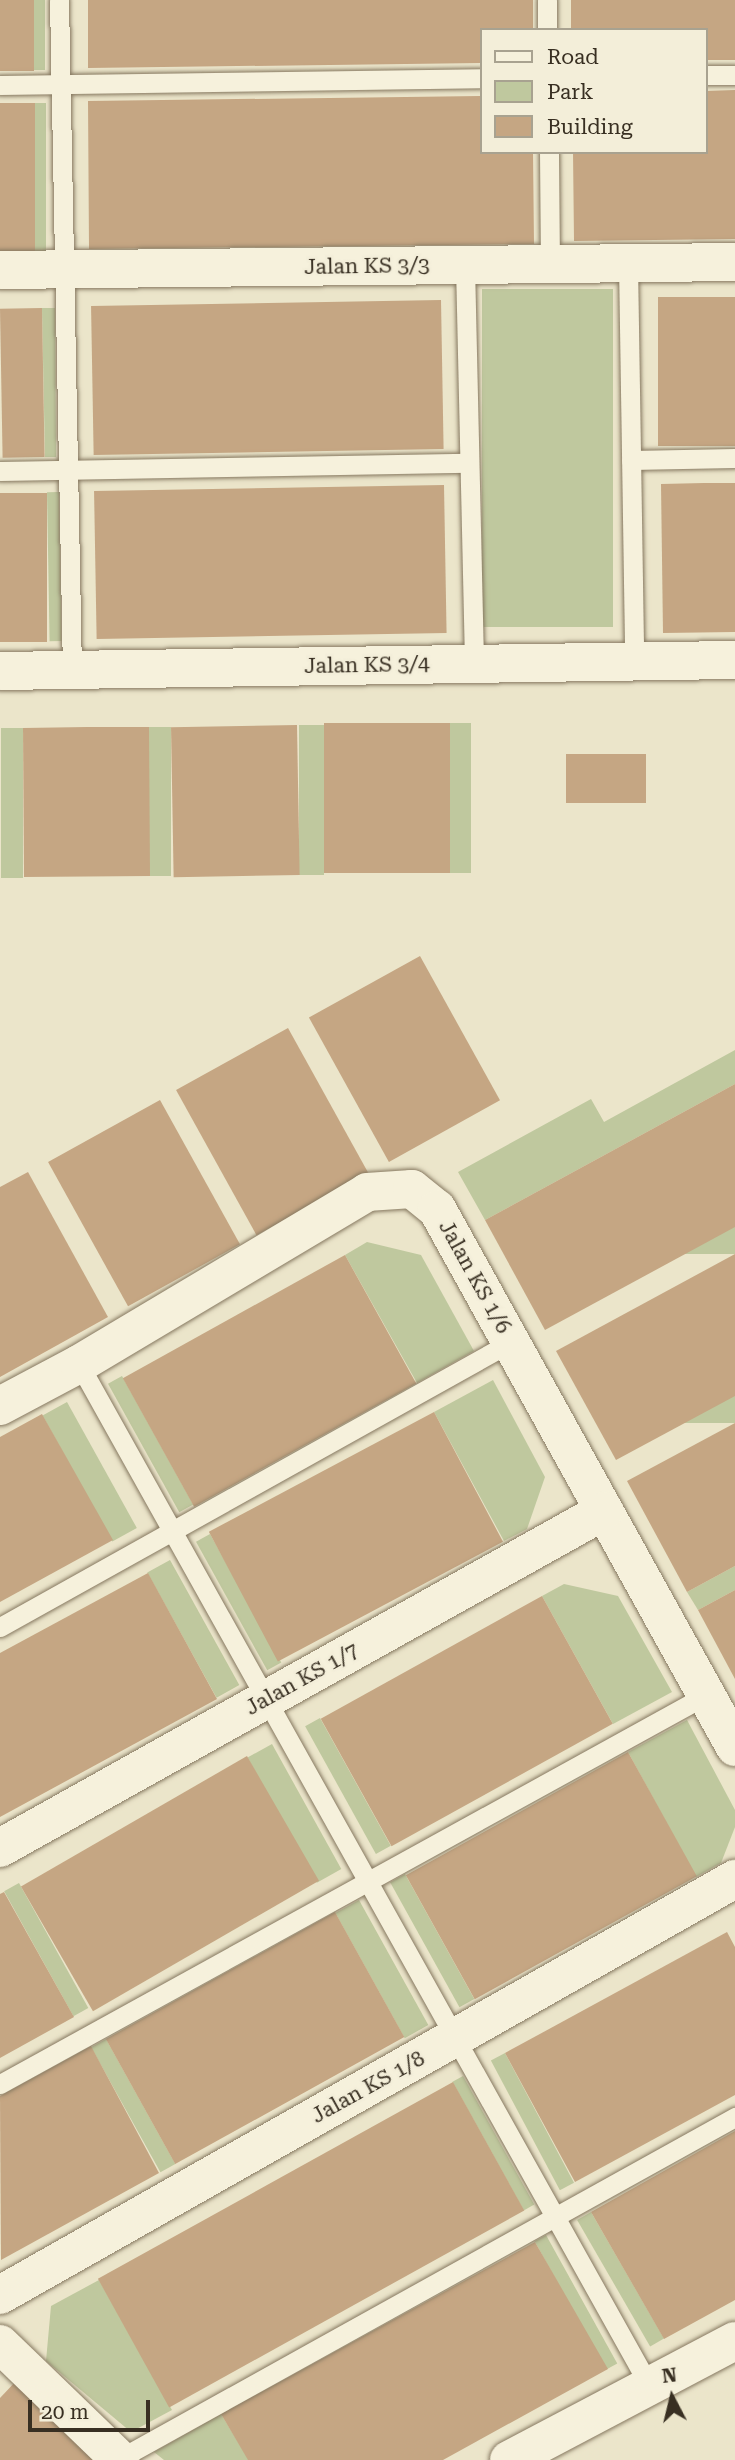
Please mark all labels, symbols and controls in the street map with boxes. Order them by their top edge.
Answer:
legend [480,28,707,154]
text: Road [547,45,599,69]
text: Park [547,80,593,104]
text: Building [547,115,633,139]
street label: Jalan KS 3/3 [304,252,430,280]
street label: Jalan KS 3/4 [304,651,430,679]
street label: Jalan KS 1/6 [434,1216,516,1338]
street label: Jalan KS 1/7 [241,1638,363,1720]
street label: Jalan KS 1/8 [307,2046,429,2128]
north arrow [637,2362,707,2432]
text: N [661,2363,678,2388]
scale bar [32,2386,154,2430]
text: 20 m [41,2400,89,2424]

